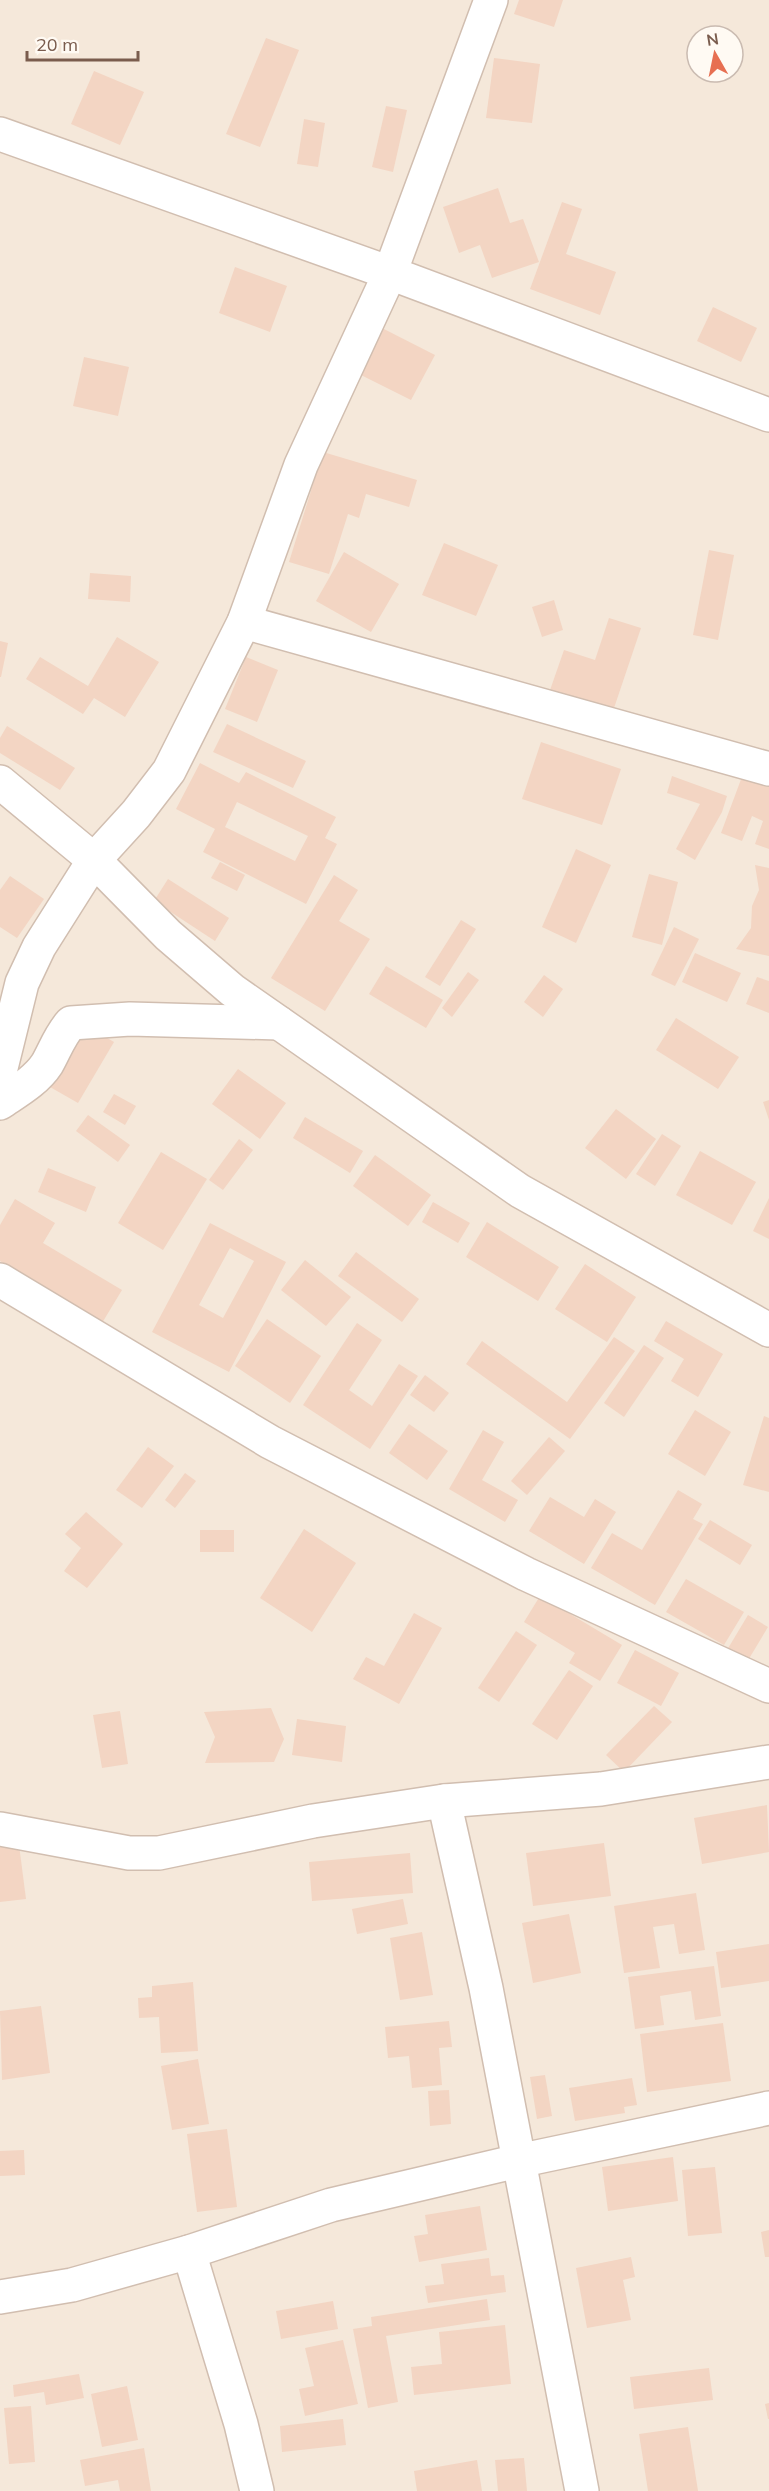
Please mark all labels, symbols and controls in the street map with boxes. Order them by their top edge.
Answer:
scale bar [27,24,138,62]
north arrow [685,24,745,84]
text: N [705,28,720,50]
text: 20 m [36,33,78,56]

